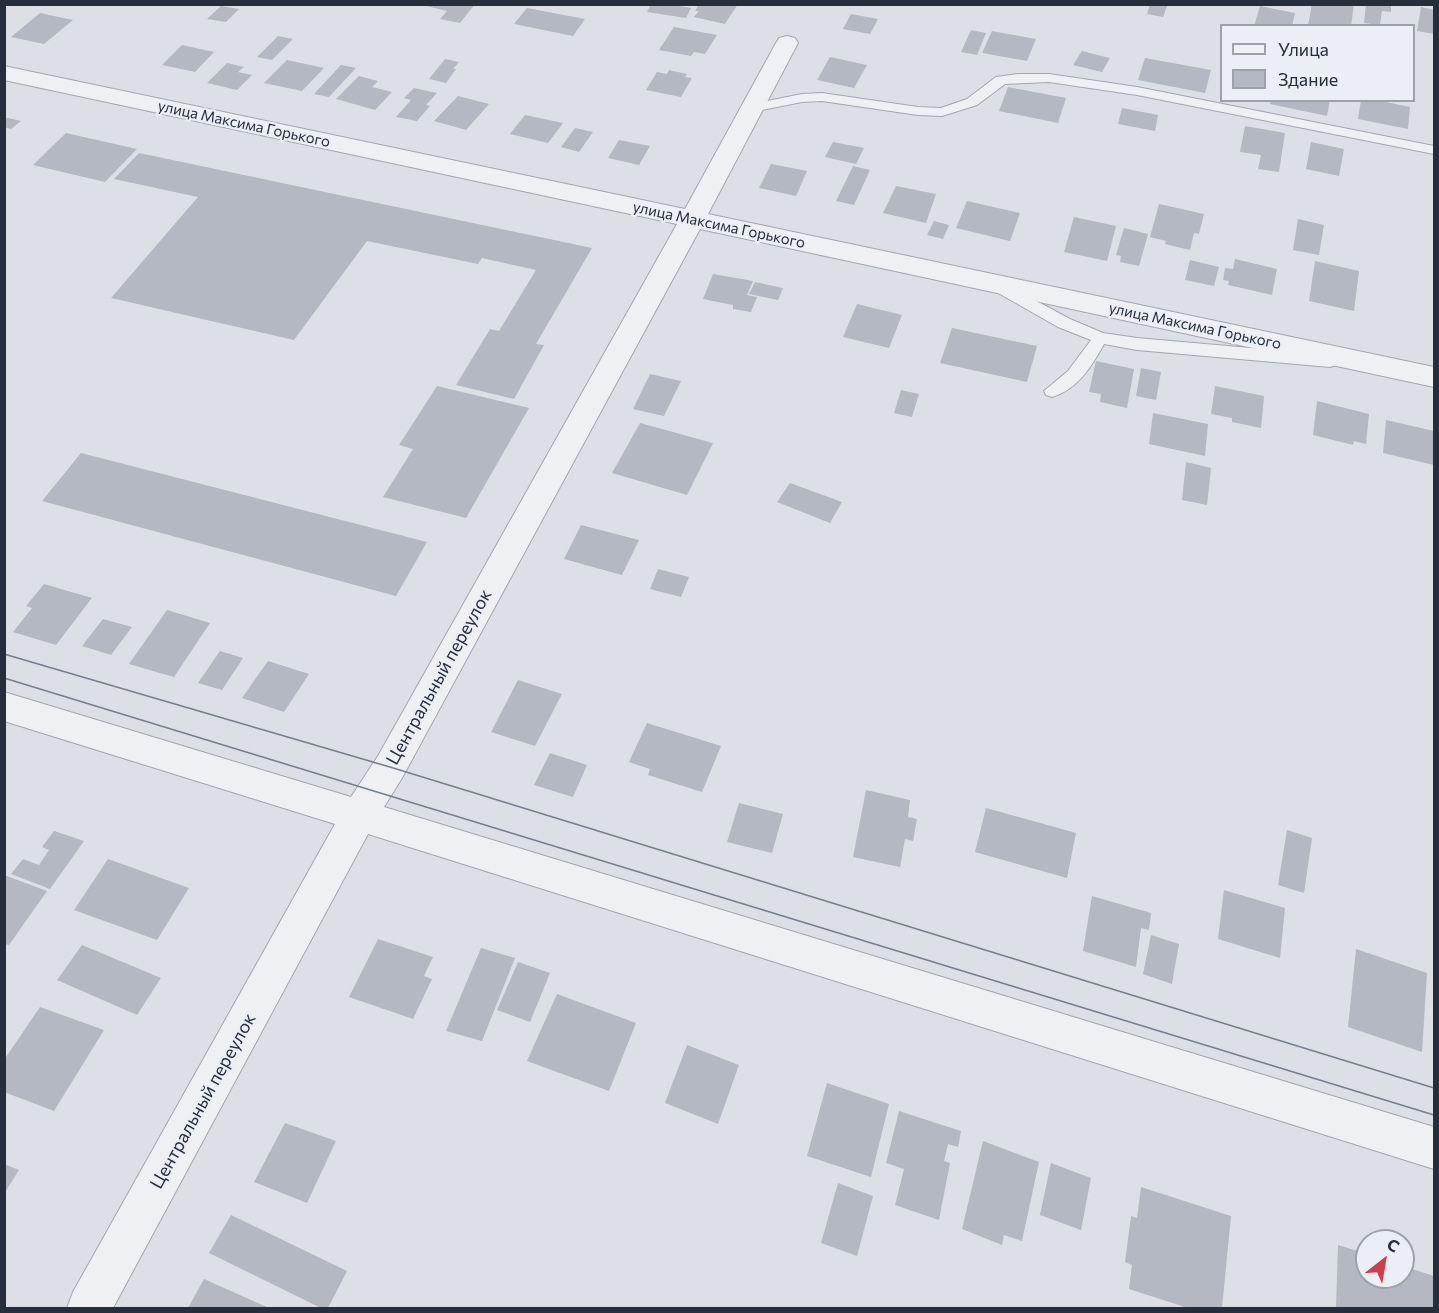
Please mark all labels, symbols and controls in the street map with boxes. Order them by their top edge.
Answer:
legend [1220,24,1415,102]
text: Улица [1278,38,1329,60]
text: Здание [1278,68,1338,90]
street label: улица Максима Горького [156,97,332,151]
street label: улица Максима Горького [631,198,807,252]
street label: улица Максима Горького [1107,299,1283,353]
street label: Центральный переулок [382,585,496,769]
street label: Центральный переулок [146,1009,260,1193]
north arrow [1355,1229,1415,1289]
text: С [1384,1234,1403,1256]

